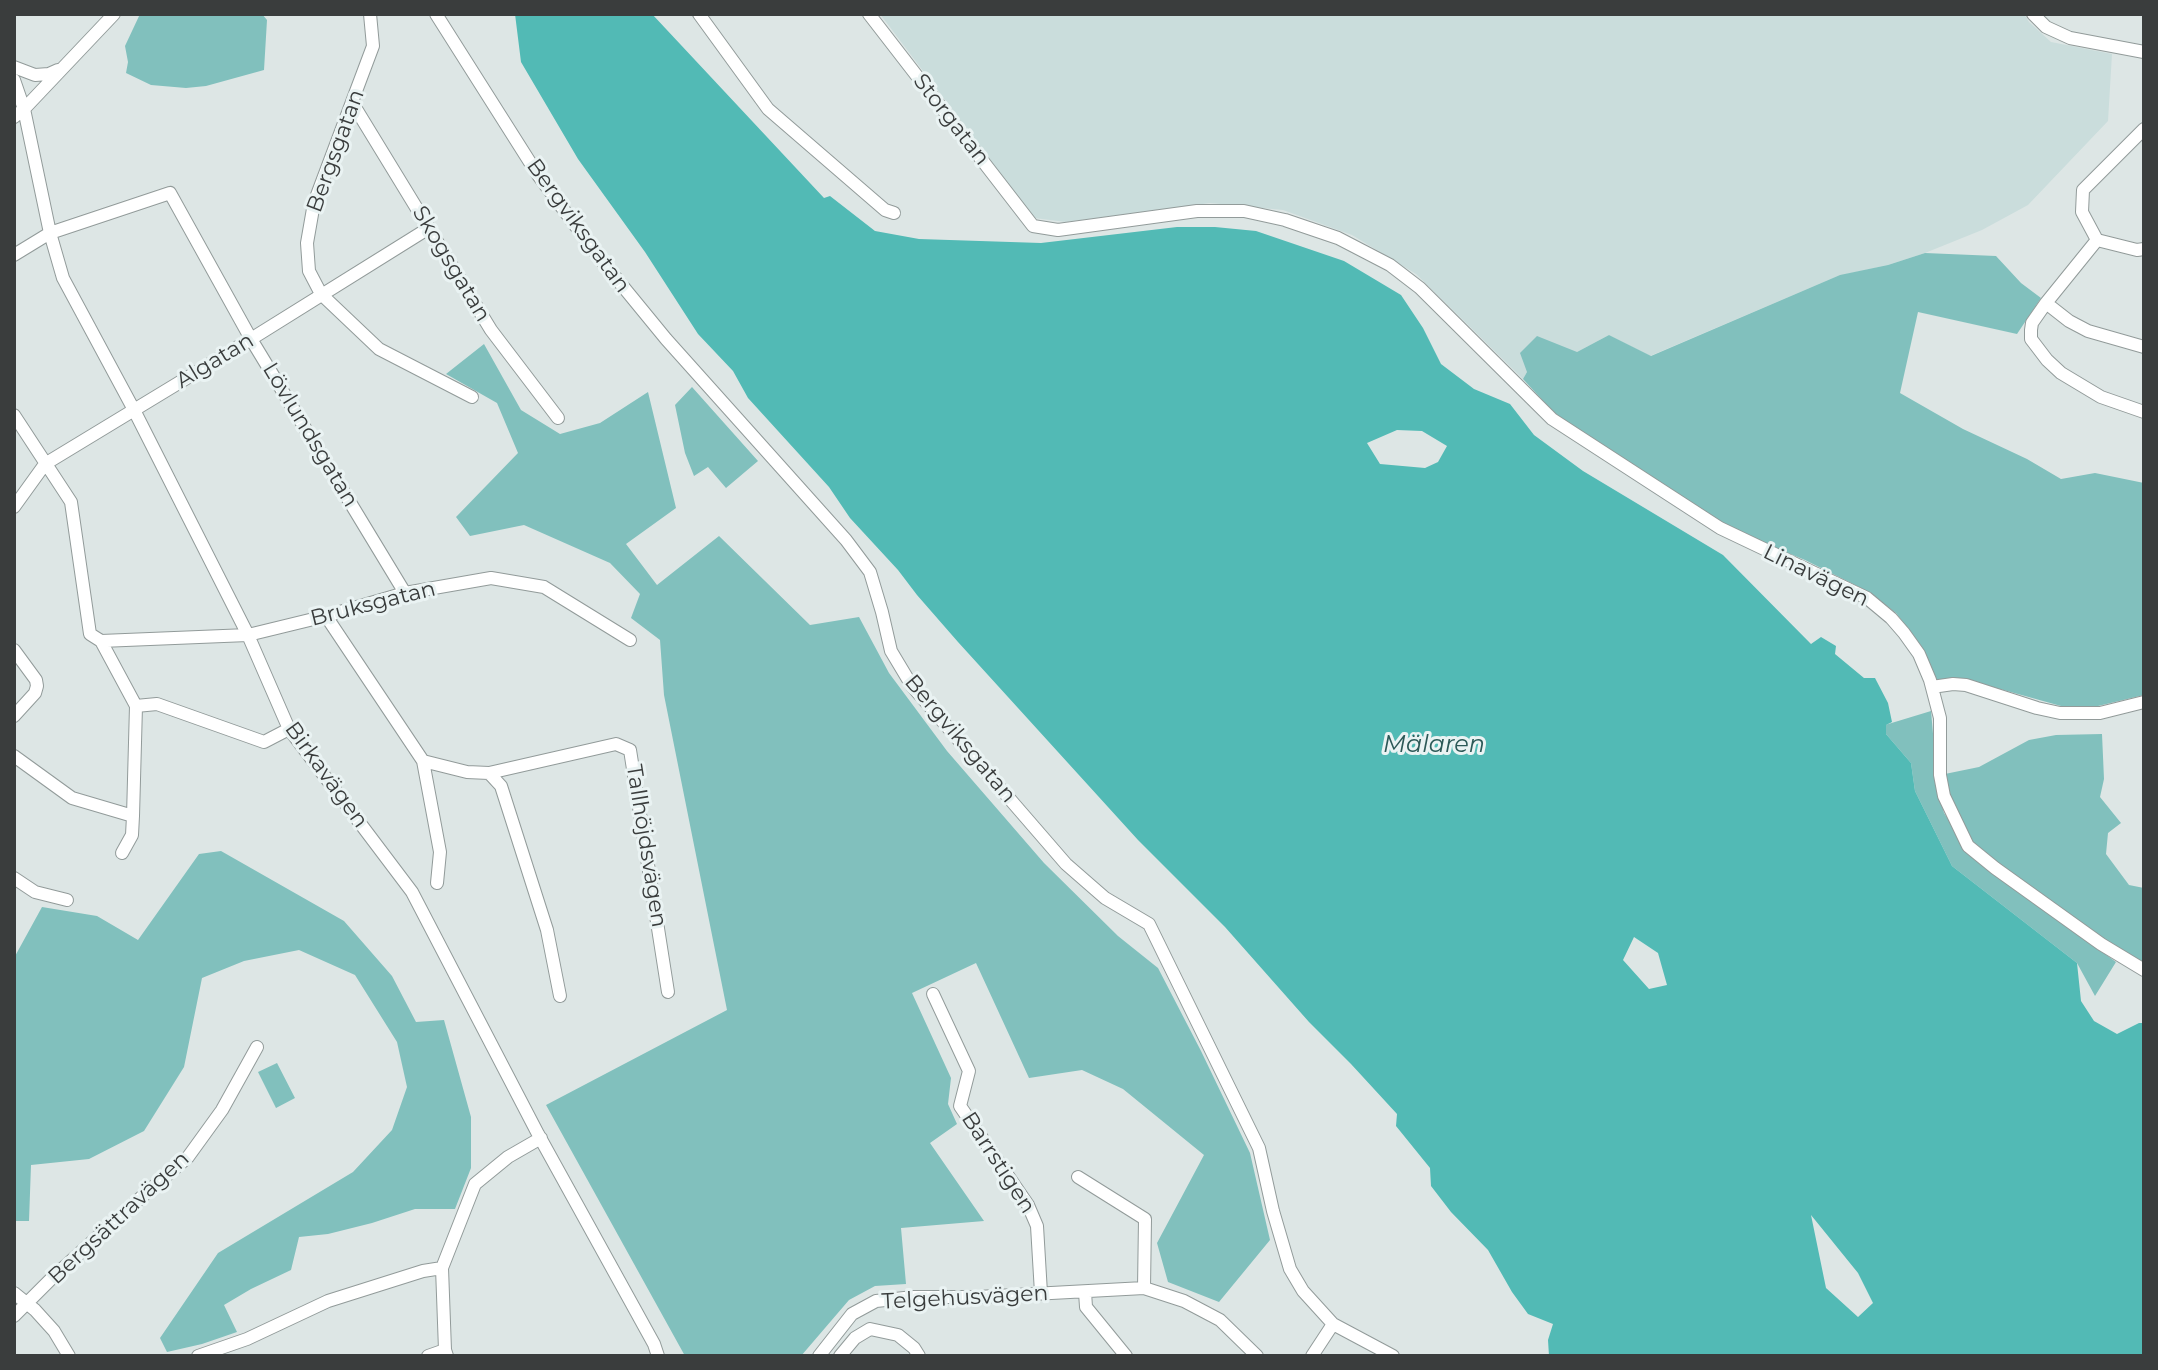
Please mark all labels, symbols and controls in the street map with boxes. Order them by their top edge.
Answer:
street label: Storgatan [907,69,995,171]
street label: Bergsgatan [302,86,370,216]
street label: Bergviksgatan [521,154,635,298]
street label: Skogsgatan [406,201,496,327]
street label: Algatan [171,328,259,394]
street label: Lövlundsgatan [257,358,363,512]
street label: Linavägen [1759,539,1873,613]
street label: Bruksgatan [308,576,438,632]
street label: Bergviksgatan [899,670,1021,808]
street label: Birkavägen [279,717,373,833]
water label: Mälaren [1383,731,1485,759]
street label: Tallhöjdsvägen [620,763,672,929]
street label: Barrstigen [955,1107,1041,1219]
street label: Bergsättravägen [43,1146,195,1290]
street label: Telgehusvägen [881,1280,1049,1316]

